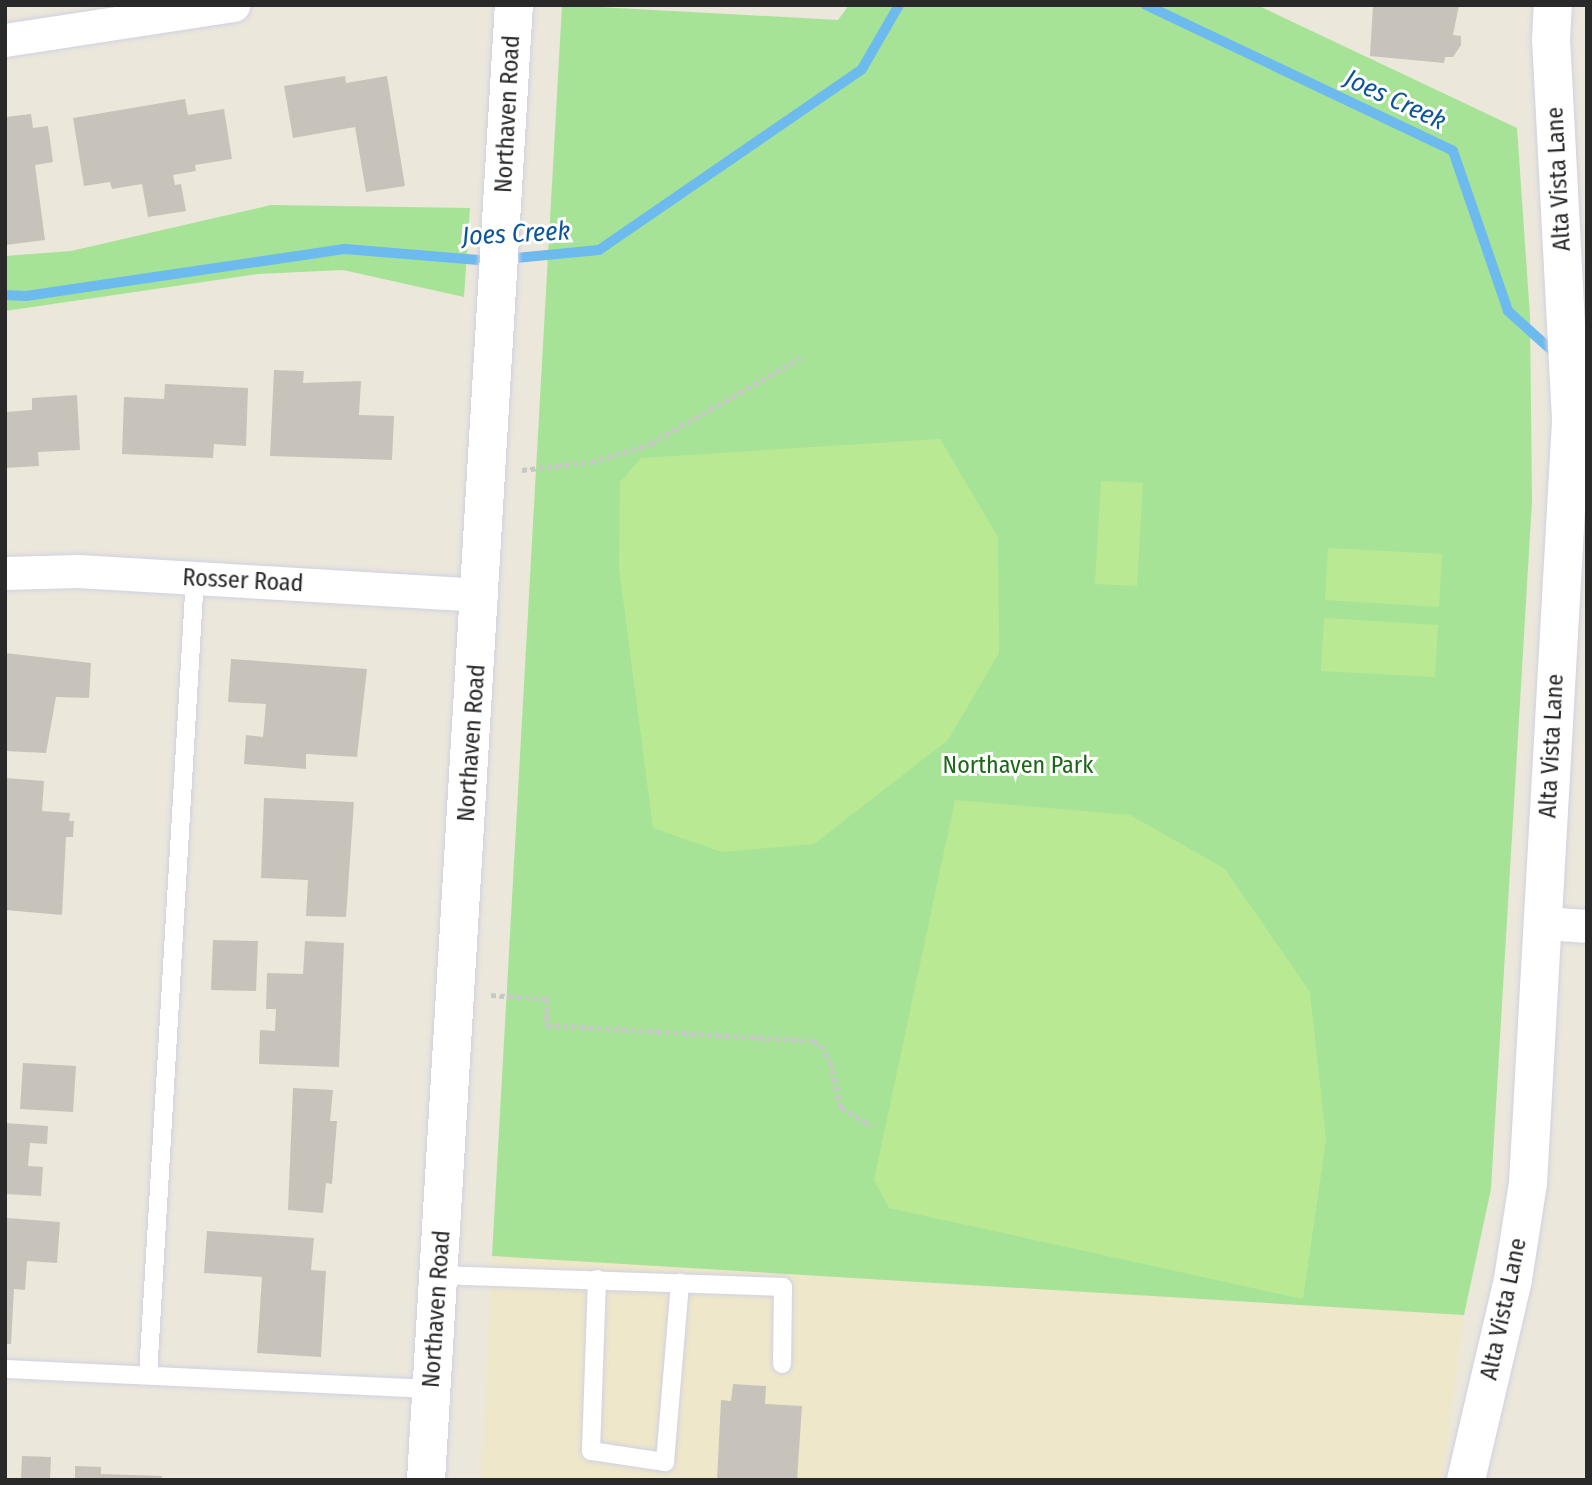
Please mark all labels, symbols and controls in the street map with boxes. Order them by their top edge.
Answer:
street label: Northaven Road [489,34,527,194]
water label: Joes Creek [1339,63,1451,137]
street label: Alta Vista Lane [1541,106,1577,252]
water label: Joes Creek [461,216,571,252]
street label: Rosser Road [182,563,304,599]
street label: Northaven Road [452,663,492,823]
street label: Alta Vista Lane [1534,673,1570,819]
park label: Northaven Park [943,752,1093,780]
street label: Northaven Road [417,1229,457,1389]
street label: Alta Vista Lane [1475,1235,1533,1383]

